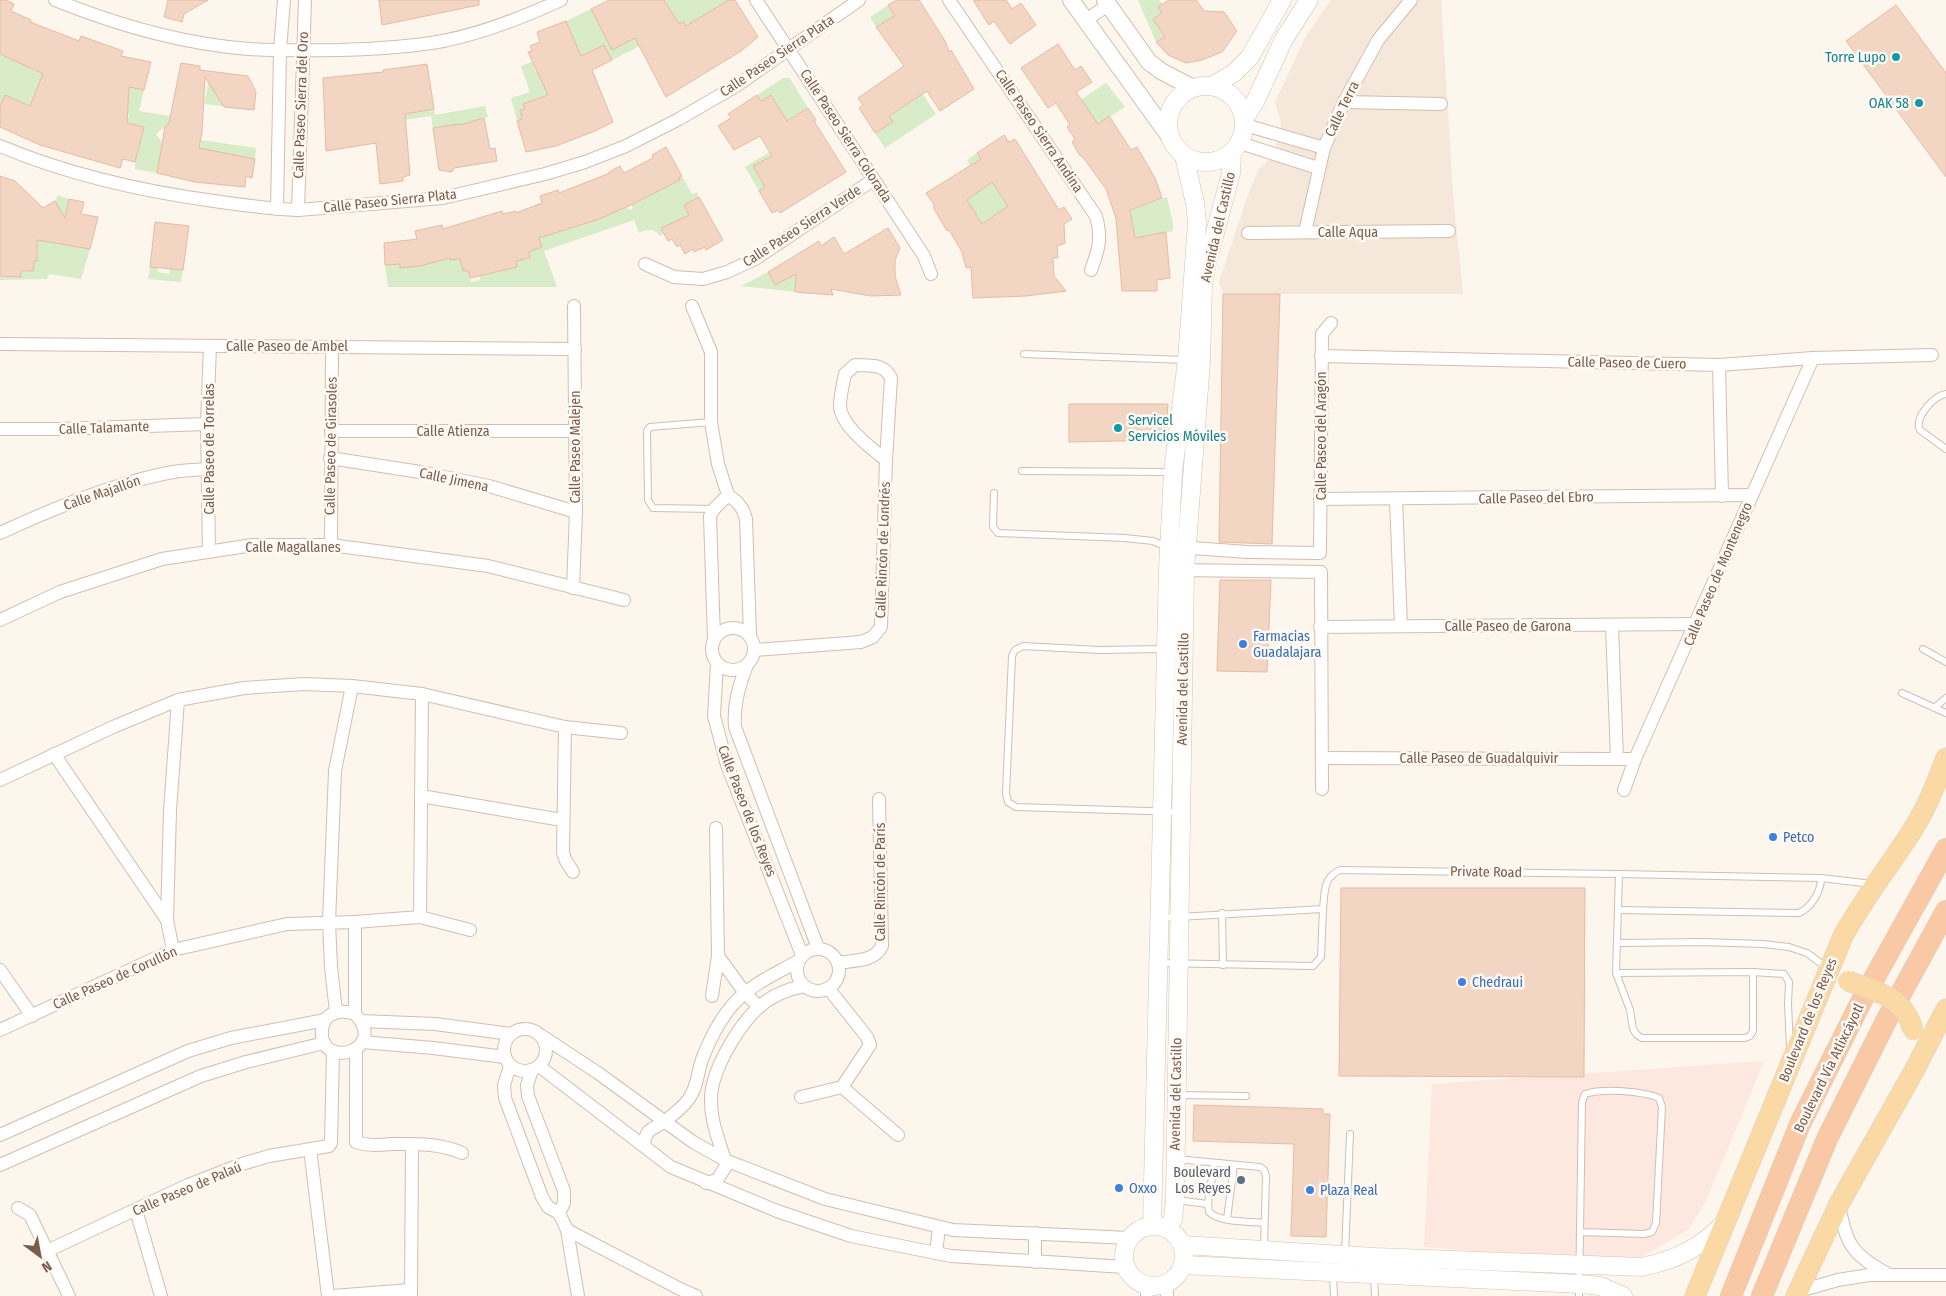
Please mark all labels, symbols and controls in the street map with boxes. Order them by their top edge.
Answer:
street label: Calle Paseo Sierra Plata [717,11,837,101]
street label: Calle Paseo Sierra del Oro [290,31,312,179]
place label: Torre Lupo [1825,49,1886,66]
marker: Torre Lupo [1890,51,1902,63]
street label: Calle Paseo Sierra Colorada [796,66,896,206]
street label: Calle Paseo Sierra Andina [991,66,1087,196]
street label: Calle Terra [1321,78,1363,140]
place label: OAK 58 [1869,95,1909,112]
marker: OAK 58 [1913,97,1925,109]
street label: Avenida del Castillo [1197,170,1239,284]
street label: Calle Paseo Sierra Verde [740,181,864,271]
street label: Calle Paseo Sierra Plata [322,186,458,216]
street label: Calle Aqua [1318,224,1378,241]
street label: Calle Paseo de Ambel [226,338,348,355]
street label: Calle Paseo de Cuero [1567,353,1687,373]
street label: Calle Paseo del Aragón [1313,371,1330,501]
street label: Calle Paseo de Girasoles [321,377,341,515]
street label: Calle Paseo de Torrelas [201,383,218,515]
street label: Calle Paseo Malejen [567,390,584,504]
place label: Servicel Servicios Móviles [1128,412,1226,445]
street label: Calle Talamante [58,418,150,438]
marker: Servicel Servicios Móviles [1112,422,1124,434]
street label: Calle Atienza [416,423,490,440]
street label: Calle Jimena [418,464,490,496]
street label: Calle Majallón [61,472,143,514]
street label: Calle Rincón de Londrés [872,481,894,619]
street label: Calle Paseo del Ebro [1478,488,1594,508]
street label: Calle Paseo de Montenegro [1680,500,1756,648]
street label: Calle Magallanes [245,539,341,556]
street label: Calle Paseo de Garona [1445,618,1572,635]
place label: Farmacias Guadalajara [1253,628,1322,661]
street label: Avenida del Castillo [1174,632,1192,746]
marker: Farmacias Guadalajara [1237,638,1249,650]
street label: Calle Paseo de los Reyes [714,743,780,879]
street label: Calle Paseo de Guadalquivir [1400,750,1559,767]
street label: Calle Rincón de París [872,822,889,942]
place label: Petco [1783,829,1814,846]
marker: Petco [1767,831,1779,843]
street label: Private Road [1450,863,1522,881]
street label: Calle Paseo de Corullón [50,943,180,1013]
street label: Boulevard de los Reyes [1775,955,1841,1085]
place label: Chedraui [1472,974,1523,991]
marker: Chedraui [1456,976,1468,988]
street label: Boulevard Vía Atlixcáyotl [1790,1001,1868,1135]
street label: Avenida del Castillo [1167,1037,1185,1151]
street label: Calle Paseo de Palaú [130,1158,244,1220]
place label: Boulevard Los Reyes [1173,1164,1231,1197]
marker: Boulevard Los Reyes [1235,1174,1247,1186]
place label: Oxxo [1129,1180,1157,1197]
marker: Oxxo [1113,1182,1125,1194]
place label: Plaza Real [1320,1182,1378,1199]
marker: Plaza Real [1304,1184,1316,1196]
north arrow [15,1231,65,1281]
text: N [39,1257,55,1276]

